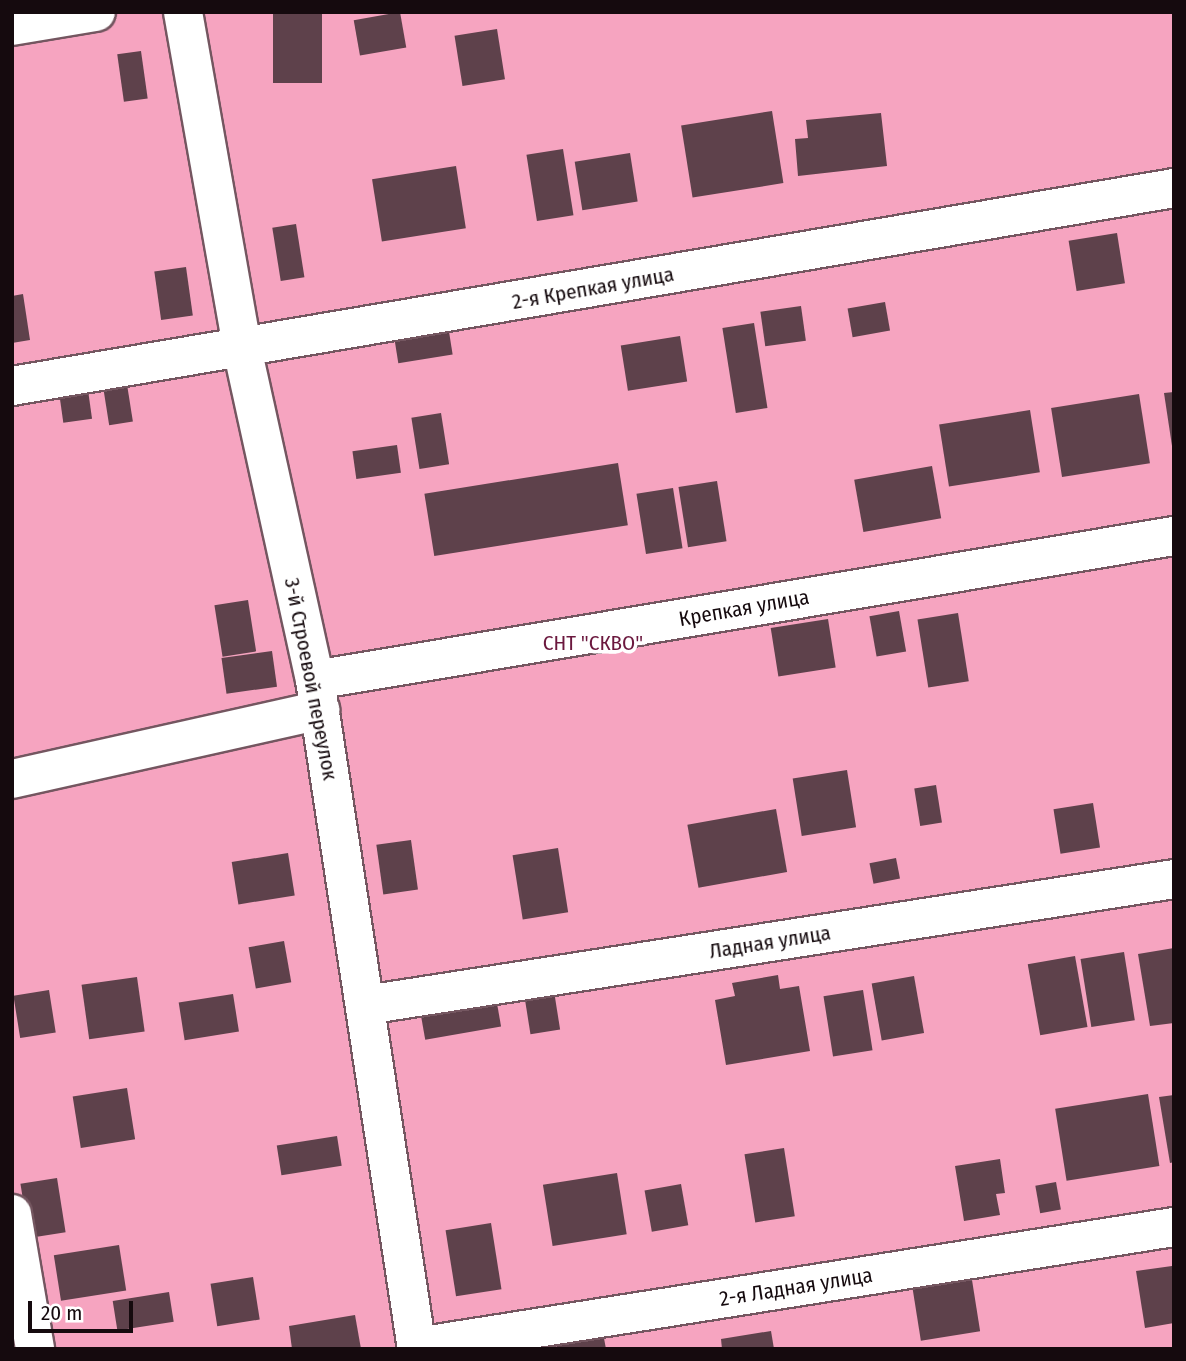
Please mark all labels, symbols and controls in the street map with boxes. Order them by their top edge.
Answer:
street label: 2-я Крепкая улица [510,261,676,315]
street label: 3-й Строевой переулок [279,576,343,782]
street label: Крепкая улица [677,584,811,632]
park label: СНТ "СКВО" [543,630,643,656]
street label: Ладная улица [707,920,833,964]
street label: 2-я Ладная улица [718,1262,874,1312]
scale bar [32,1288,136,1332]
text: 20 m [41,1300,82,1326]

